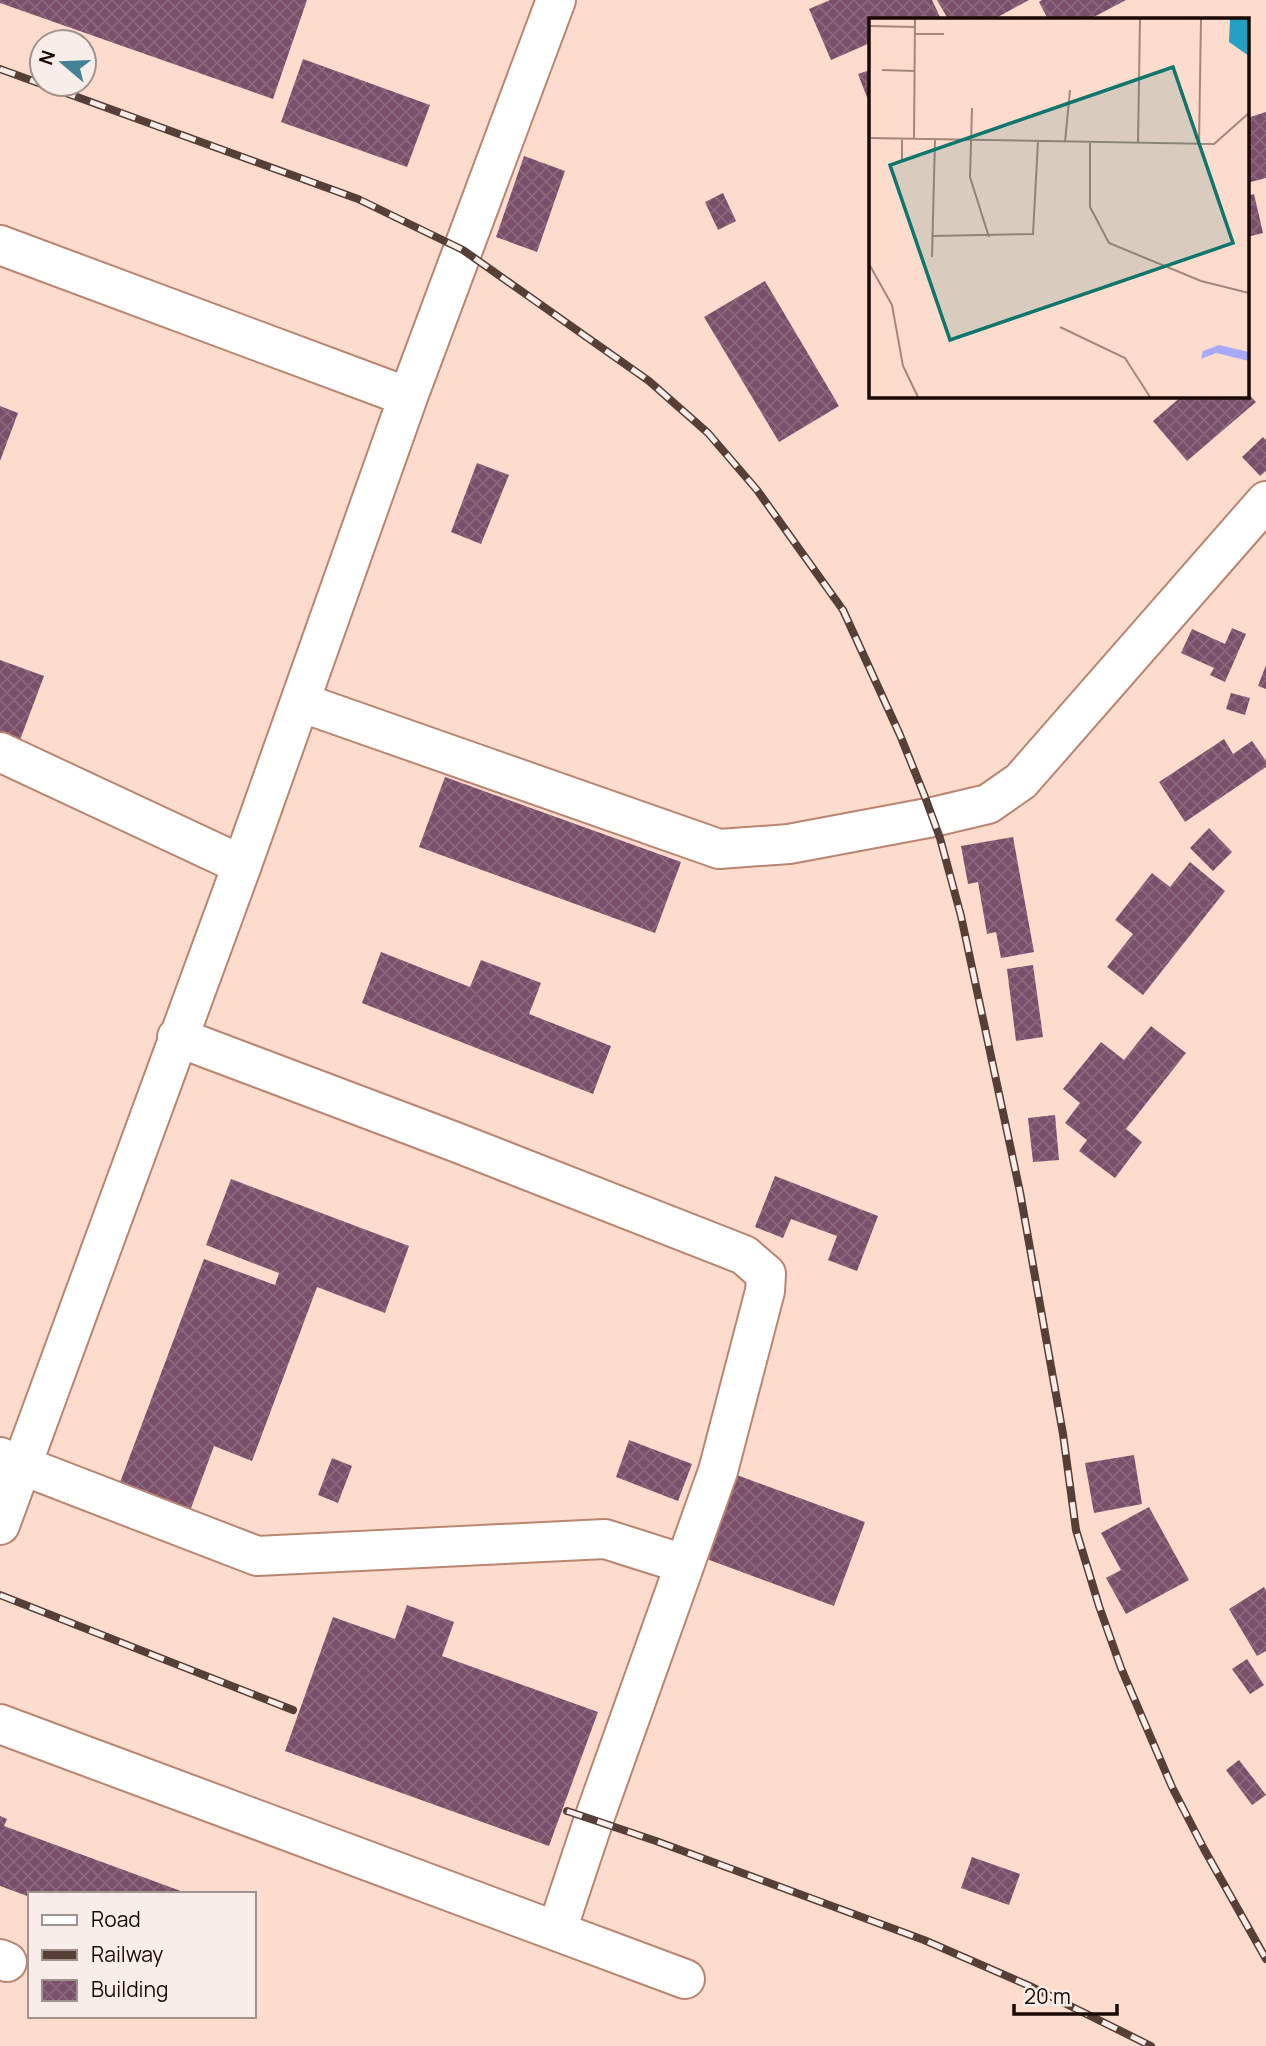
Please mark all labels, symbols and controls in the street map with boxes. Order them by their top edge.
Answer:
inset map [869,18,1248,397]
north arrow [28,28,98,98]
text: N [32,47,61,68]
legend [28,1892,256,2018]
text: Road [91,1905,141,1933]
text: Railway [91,1940,163,1968]
scale bar [1014,1972,1117,2016]
text: Building [91,1975,168,2003]
text: 20 m [1024,1982,1071,2010]

